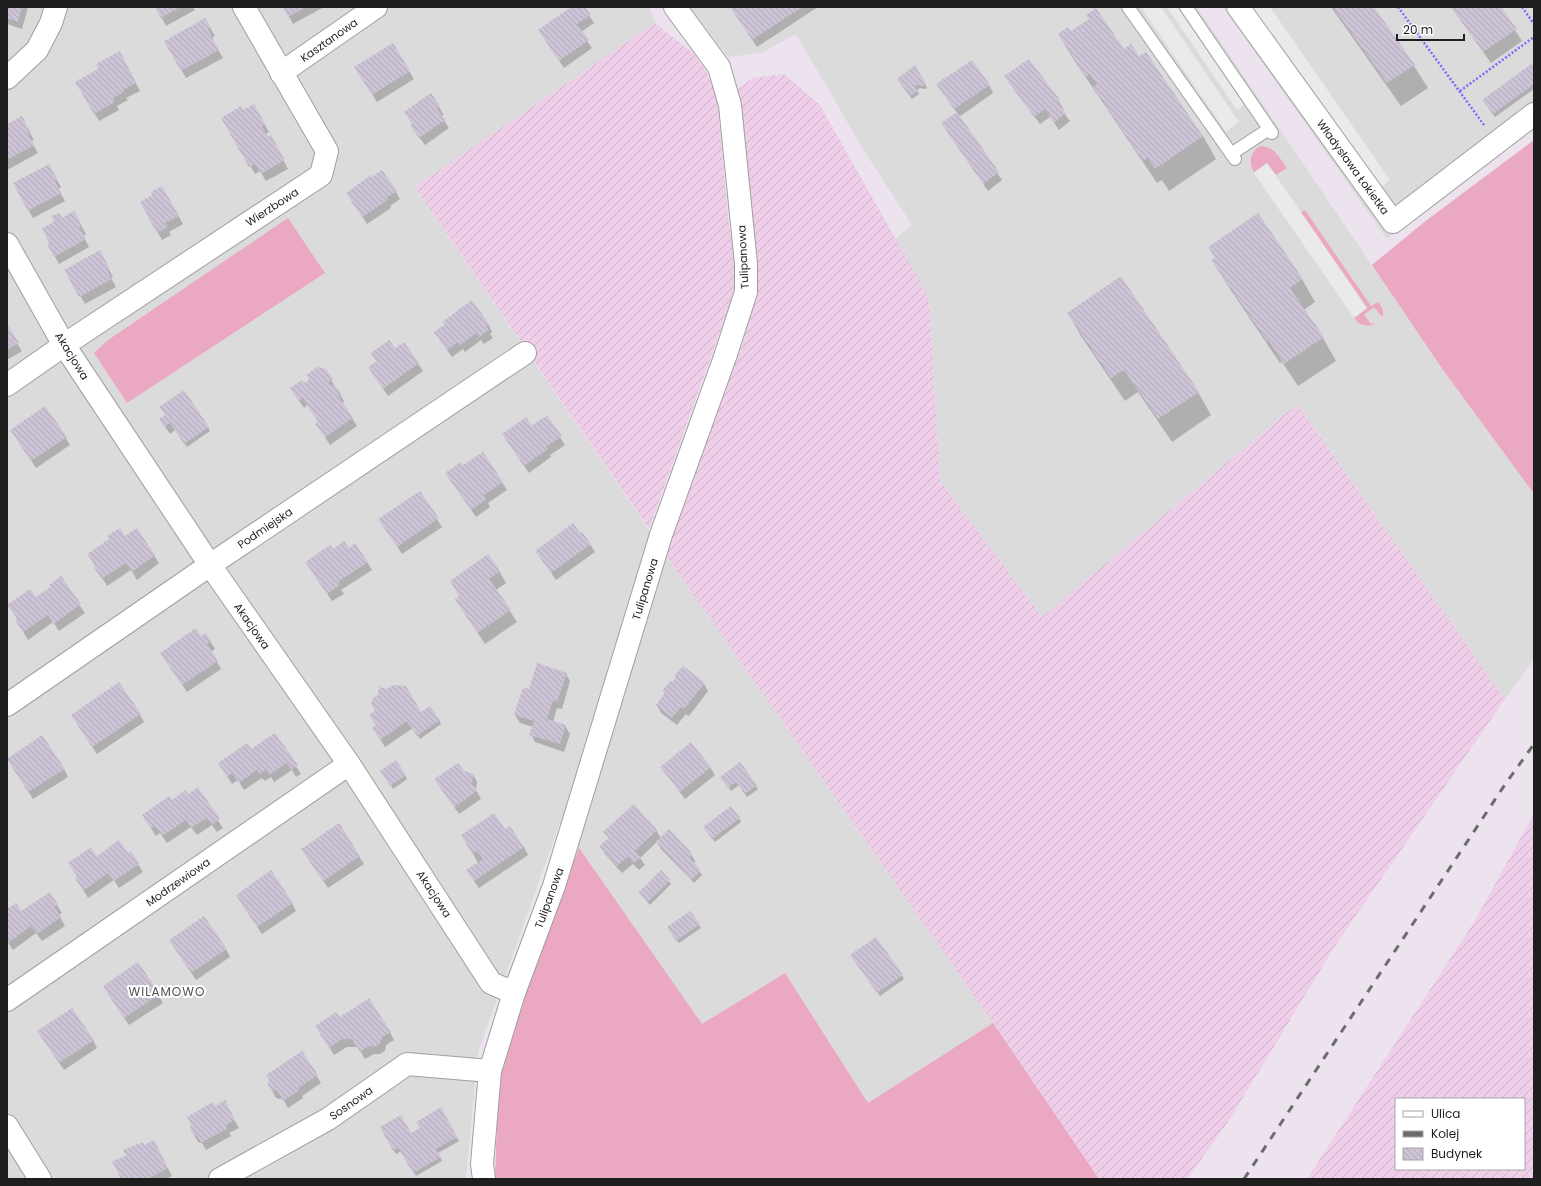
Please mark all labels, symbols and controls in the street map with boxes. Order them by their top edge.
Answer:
street label: Kasztanowa [297,14,361,66]
scale bar [1397,16,1464,42]
text: 20 m [1403,21,1433,38]
street label: Władysława Łokietka [1313,116,1393,218]
street label: Wierzbowa [242,184,302,230]
street label: Tulipanowa [733,225,753,289]
street label: Akacjowa [51,329,93,383]
street label: Podmiejska [234,504,296,552]
street label: Tulipanowa [628,556,662,622]
street label: Akacjowa [230,600,274,652]
street label: Modrzewiowa [143,854,213,910]
street label: Tulipanowa [531,865,567,931]
street label: Akacjowa [413,867,455,921]
district label: WILAMOWO [129,983,205,1000]
street label: Sosnowa [326,1082,376,1124]
legend [1395,1098,1525,1170]
text: Ulica [1431,1105,1460,1122]
text: Kolej [1431,1125,1459,1142]
text: Budynek [1431,1145,1483,1162]

